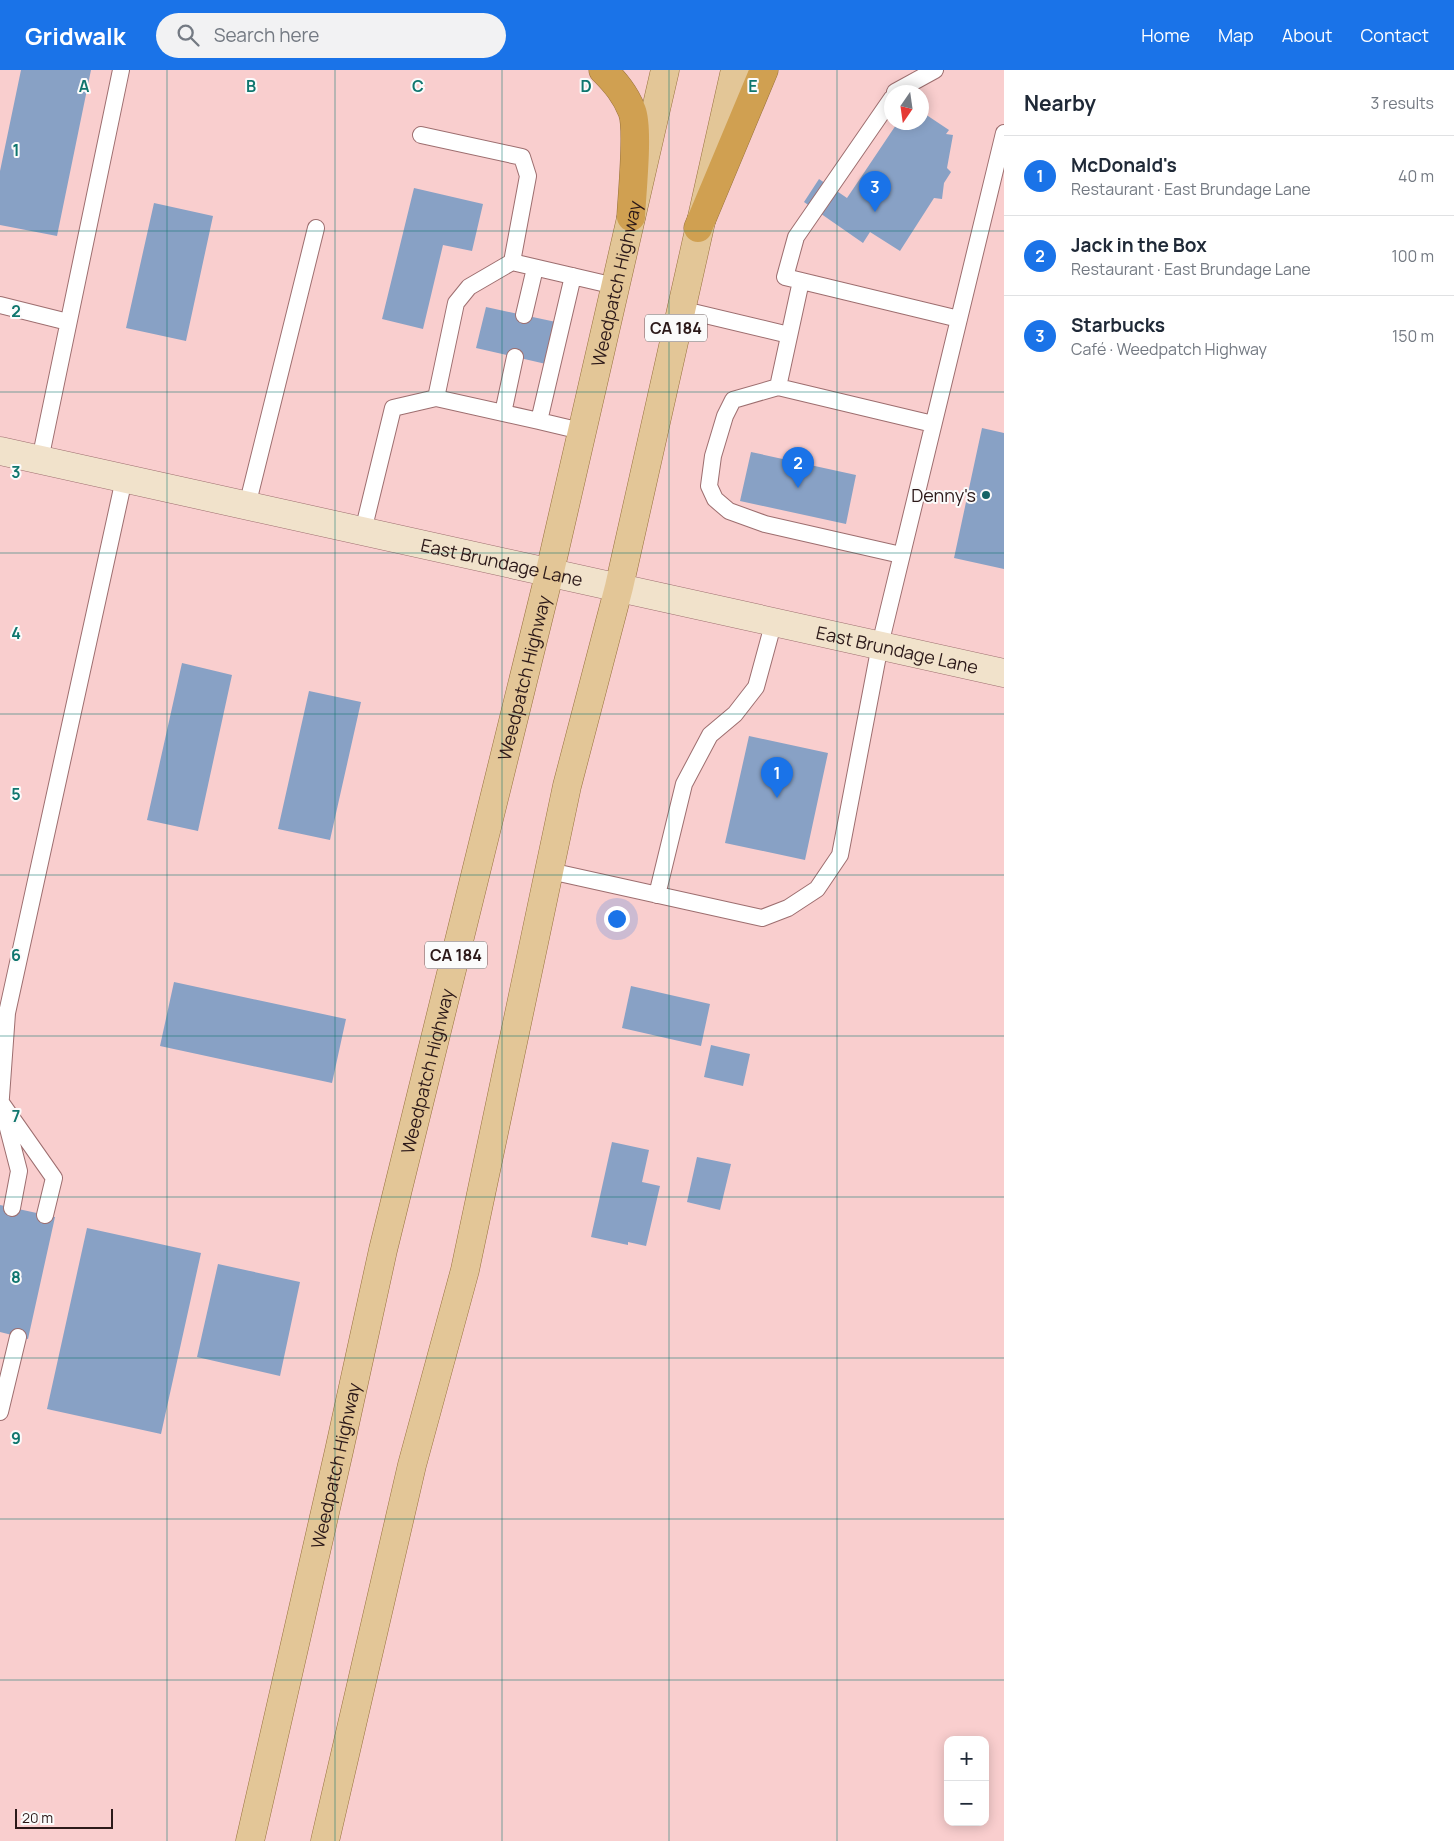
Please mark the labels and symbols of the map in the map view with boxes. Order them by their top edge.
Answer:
text: A [79,75,90,97]
text: B [246,75,256,97]
text: C [412,75,424,97]
text: D [580,75,592,97]
text: E [748,75,758,97]
north arrow [884,85,929,130]
text: 1 [12,139,20,161]
pin: 3 [859,171,891,212]
street label: Weedpatch Highway [585,198,647,369]
text: 2 [11,300,21,322]
road number: CA 184 [645,314,707,342]
pin: 2 [782,447,814,488]
text: 3 [11,461,21,483]
place label: Denny's [911,483,976,507]
marker: Denny's [980,489,992,501]
street label: East Brundage Lane [419,532,585,592]
street label: Weedpatch Highway [492,592,556,763]
street label: East Brundage Lane [814,620,981,679]
text: 4 [11,622,21,644]
pin: 1 [761,757,793,798]
text: 5 [11,783,21,805]
your location [604,906,630,932]
road number: CA 184 [425,942,487,968]
text: 6 [11,944,21,966]
street label: Weedpatch Highway [395,985,459,1156]
text: 7 [12,1105,20,1127]
text: 8 [11,1266,21,1288]
street label: Weedpatch Highway [305,1380,366,1551]
text: 9 [11,1427,21,1449]
scale bar [15,1806,112,1829]

